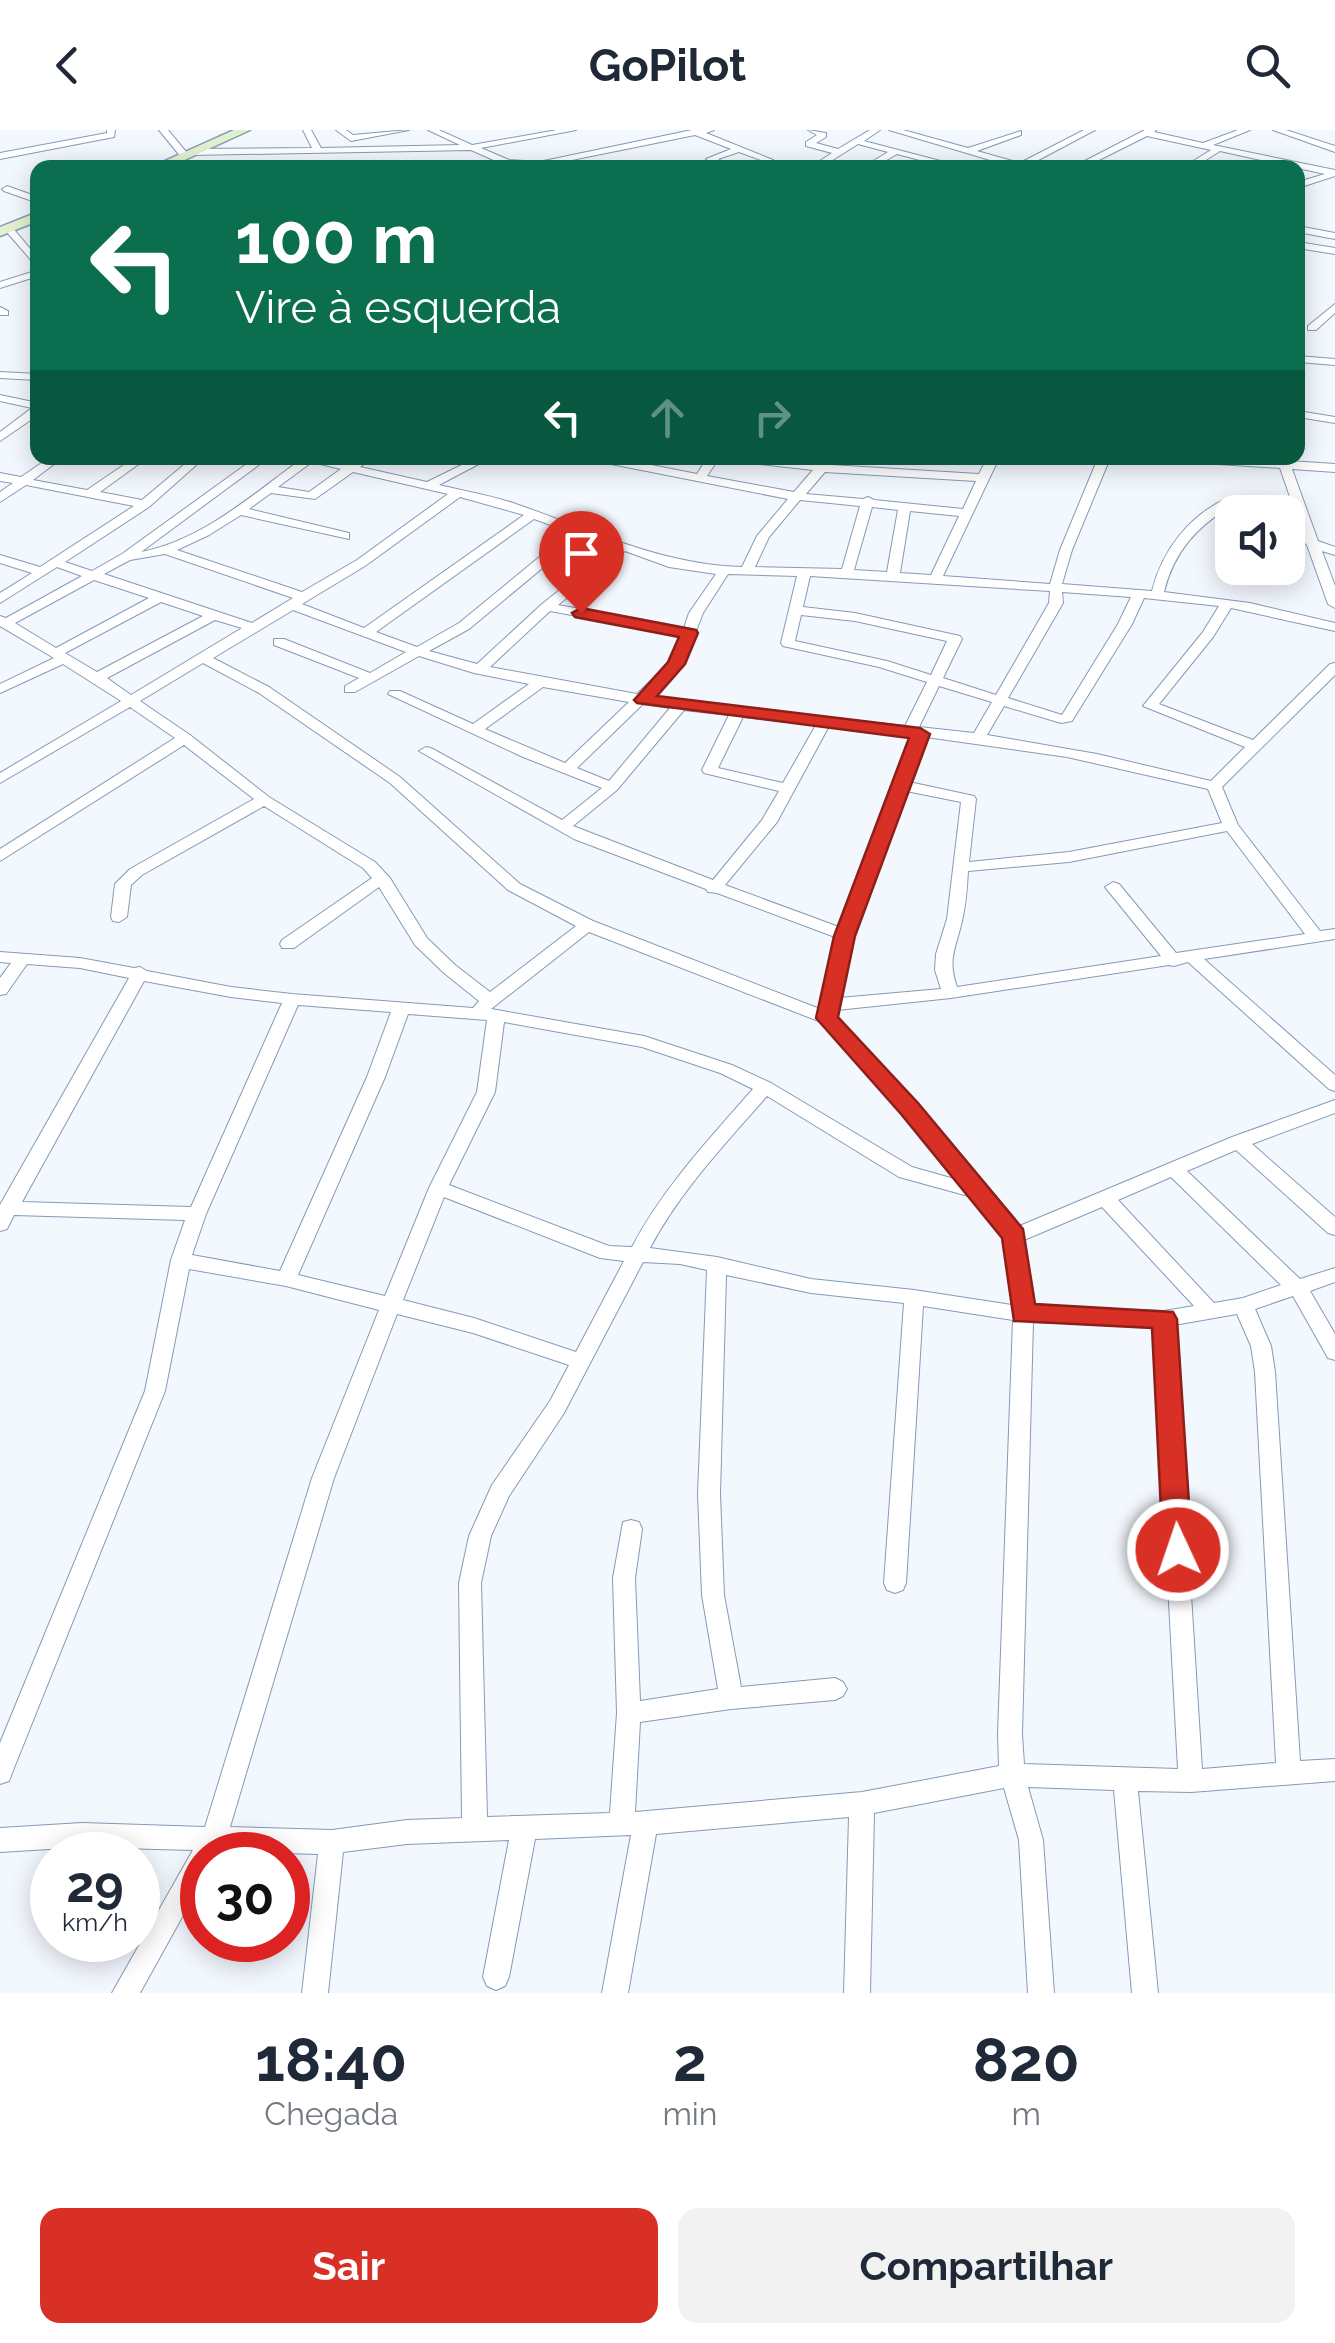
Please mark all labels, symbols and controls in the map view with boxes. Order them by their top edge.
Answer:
icon: back [40,38,95,93]
icon: search [1240,38,1295,93]
text: GoPilot [589,39,746,92]
text: 100 m [235,197,438,279]
icon: left [70,200,200,330]
text: Vire à esquerda [235,281,561,334]
icon: left [535,390,590,445]
icon: ahead [640,390,695,445]
icon: right [745,390,800,445]
map controls [1215,495,1305,585]
button: sound [1215,495,1305,585]
pin [539,511,624,614]
icon: arrive [554,526,609,581]
position arrow [1126,1498,1230,1602]
speed limit sign: 30 [180,1832,310,1962]
text: 29 [66,1855,124,1914]
text: km/h [62,1907,128,1937]
text: 18:40 [255,2025,407,2095]
text: 2 [673,2025,707,2095]
text: 820 [973,2025,1080,2095]
text: Chegada [264,2095,398,2132]
text: min [662,2095,717,2132]
text: m [1012,2095,1041,2132]
button: Sair [40,2208,658,2323]
button: Compartilhar [678,2208,1295,2323]

